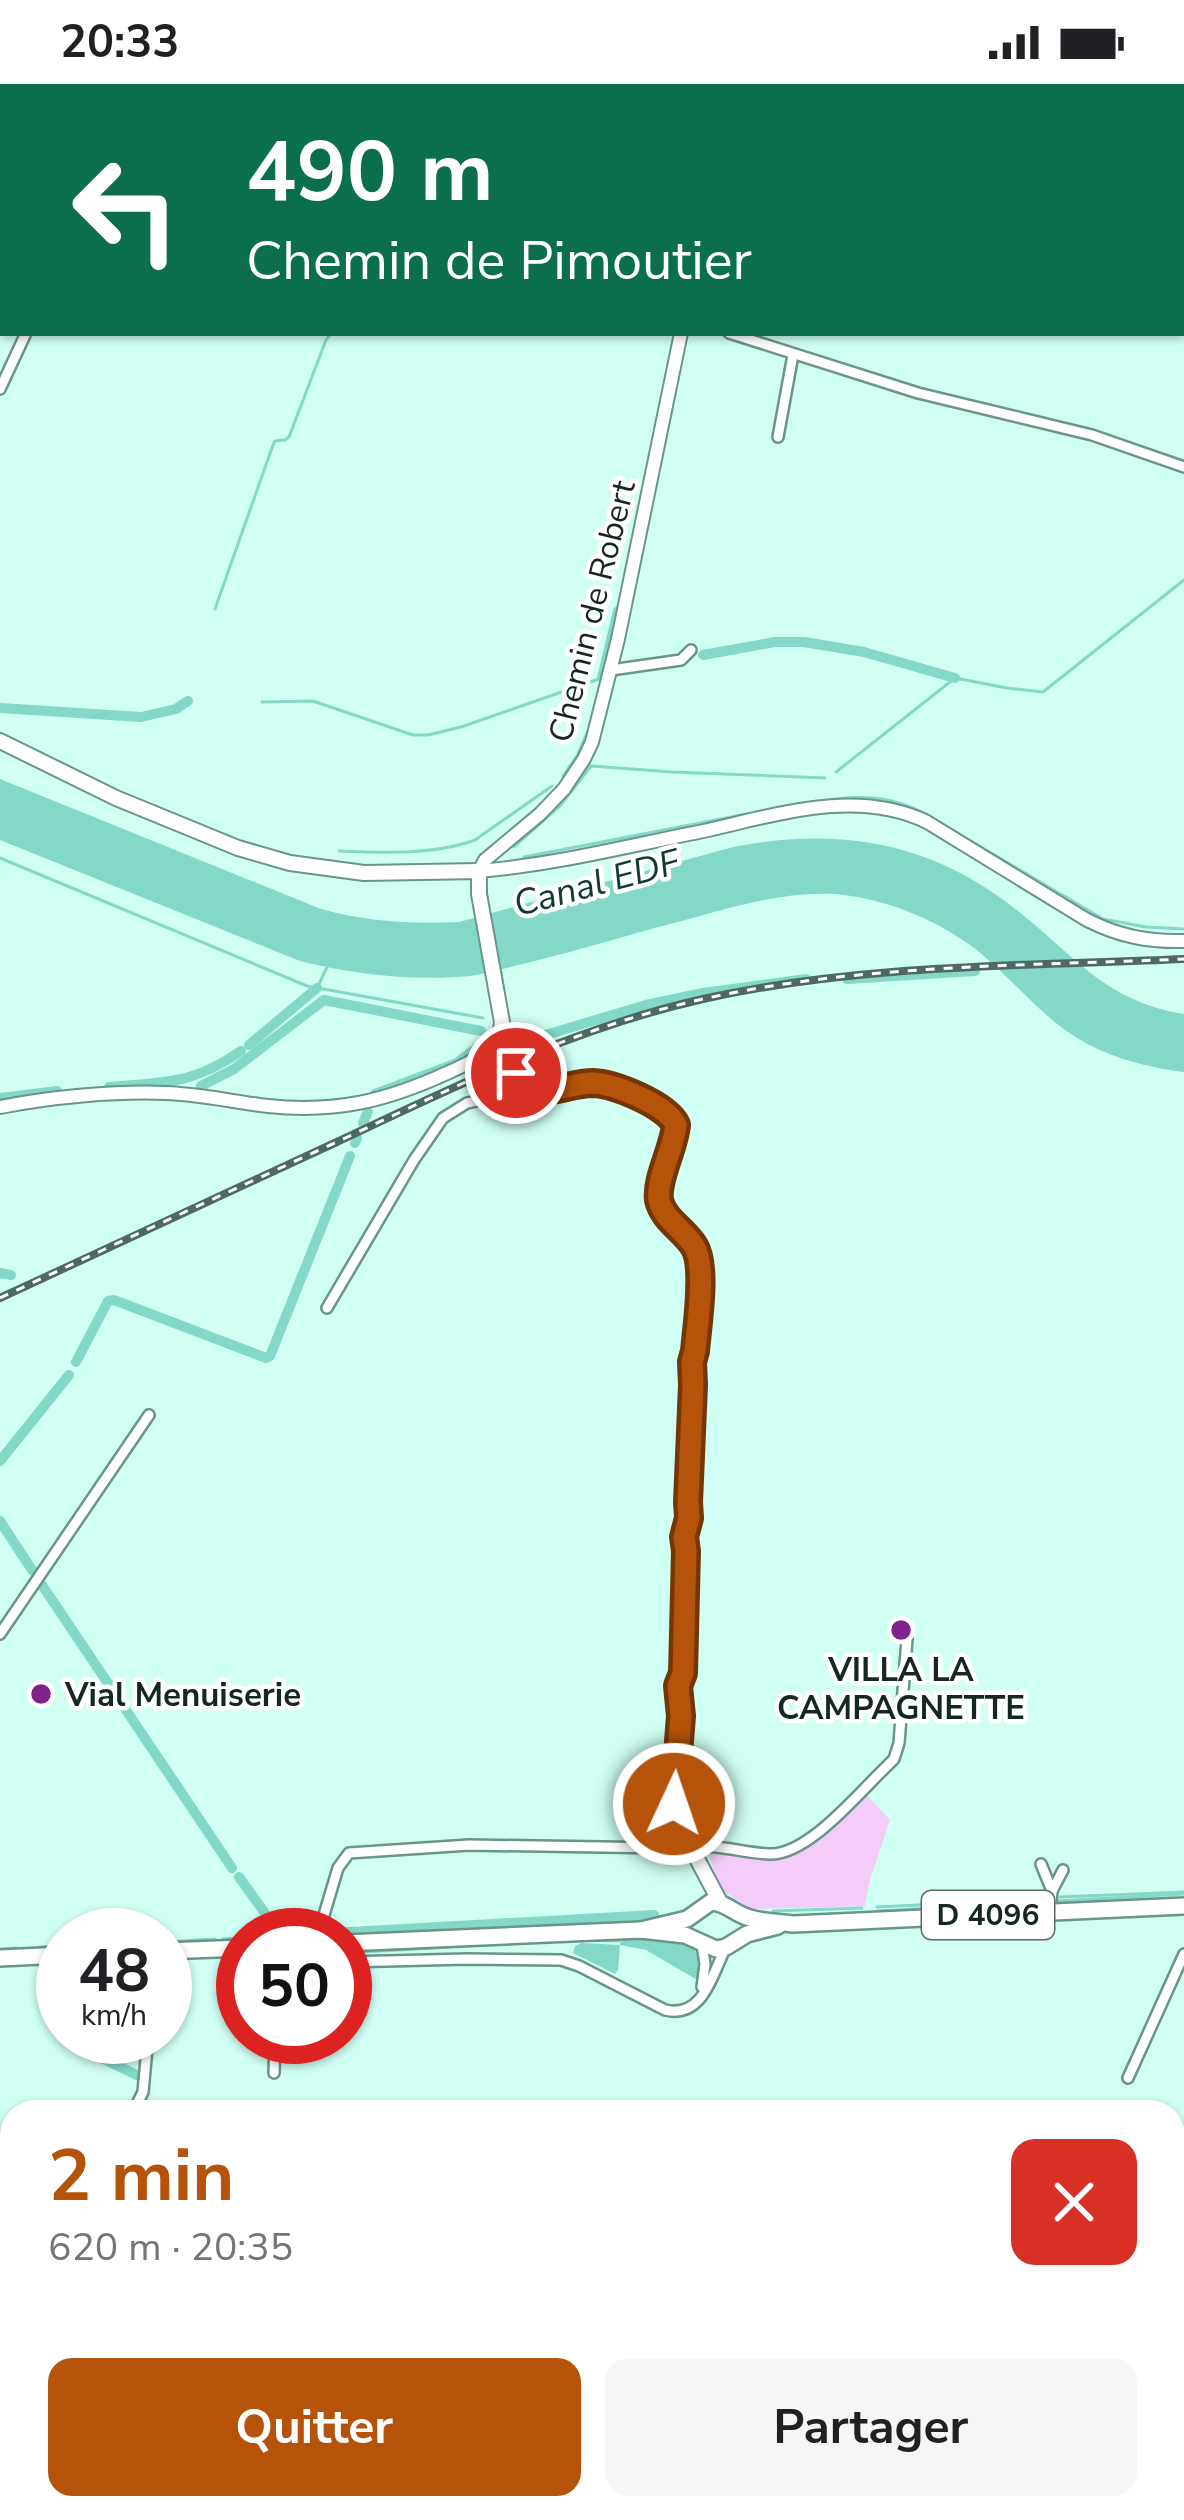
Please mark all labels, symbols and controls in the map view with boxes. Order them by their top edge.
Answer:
text: 20:33 [60,12,179,73]
text: 490 m [246,115,494,230]
icon: left [48,132,204,288]
text: Chemin de Pimoutier [246,224,752,298]
street label: Chemin de Robert [538,475,647,747]
water label: Canal EDF [508,837,687,929]
pin [465,1022,567,1124]
icon: arrive [483,1040,549,1106]
marker: VILLA LA CAMPAGNETTE [888,1617,914,1643]
place label: VILLA LA CAMPAGNETTE [777,1648,1025,1731]
place label: Vial Menuiserie [64,1673,301,1718]
marker: Vial Menuiserie [28,1681,54,1707]
position arrow [611,1741,737,1867]
road number: D 4096 [922,1891,1054,1939]
speed limit sign: 50 [216,1908,372,2064]
text: 48 [78,1930,150,2012]
text: km/h [81,1995,147,2036]
text: 2 min [48,2127,234,2225]
button: close [1011,2139,1137,2265]
text: 620 m · 20:35 [48,2221,293,2274]
button: Quitter [48,2358,581,2496]
button: Partager [605,2358,1137,2496]

